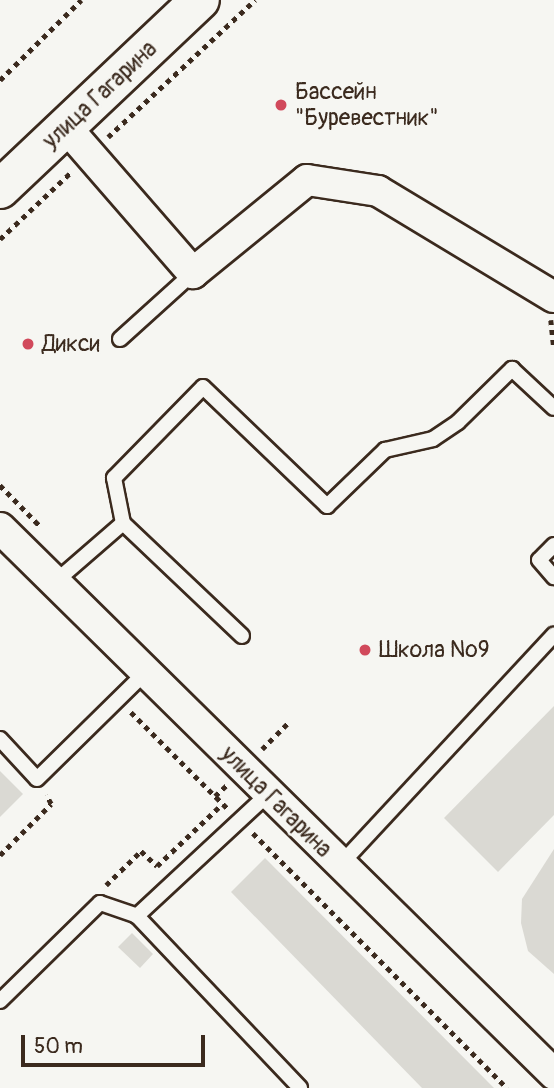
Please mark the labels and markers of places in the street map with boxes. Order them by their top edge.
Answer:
place label: Бассейн "Буревестник" [295,78,438,132]
marker: Бассейн "Буревестник" [273,97,289,113]
place label: Дикси [42,330,100,358]
marker: Дикси [20,336,36,352]
place label: Школа №9 [379,636,490,664]
marker: Школа №9 [357,642,373,658]

